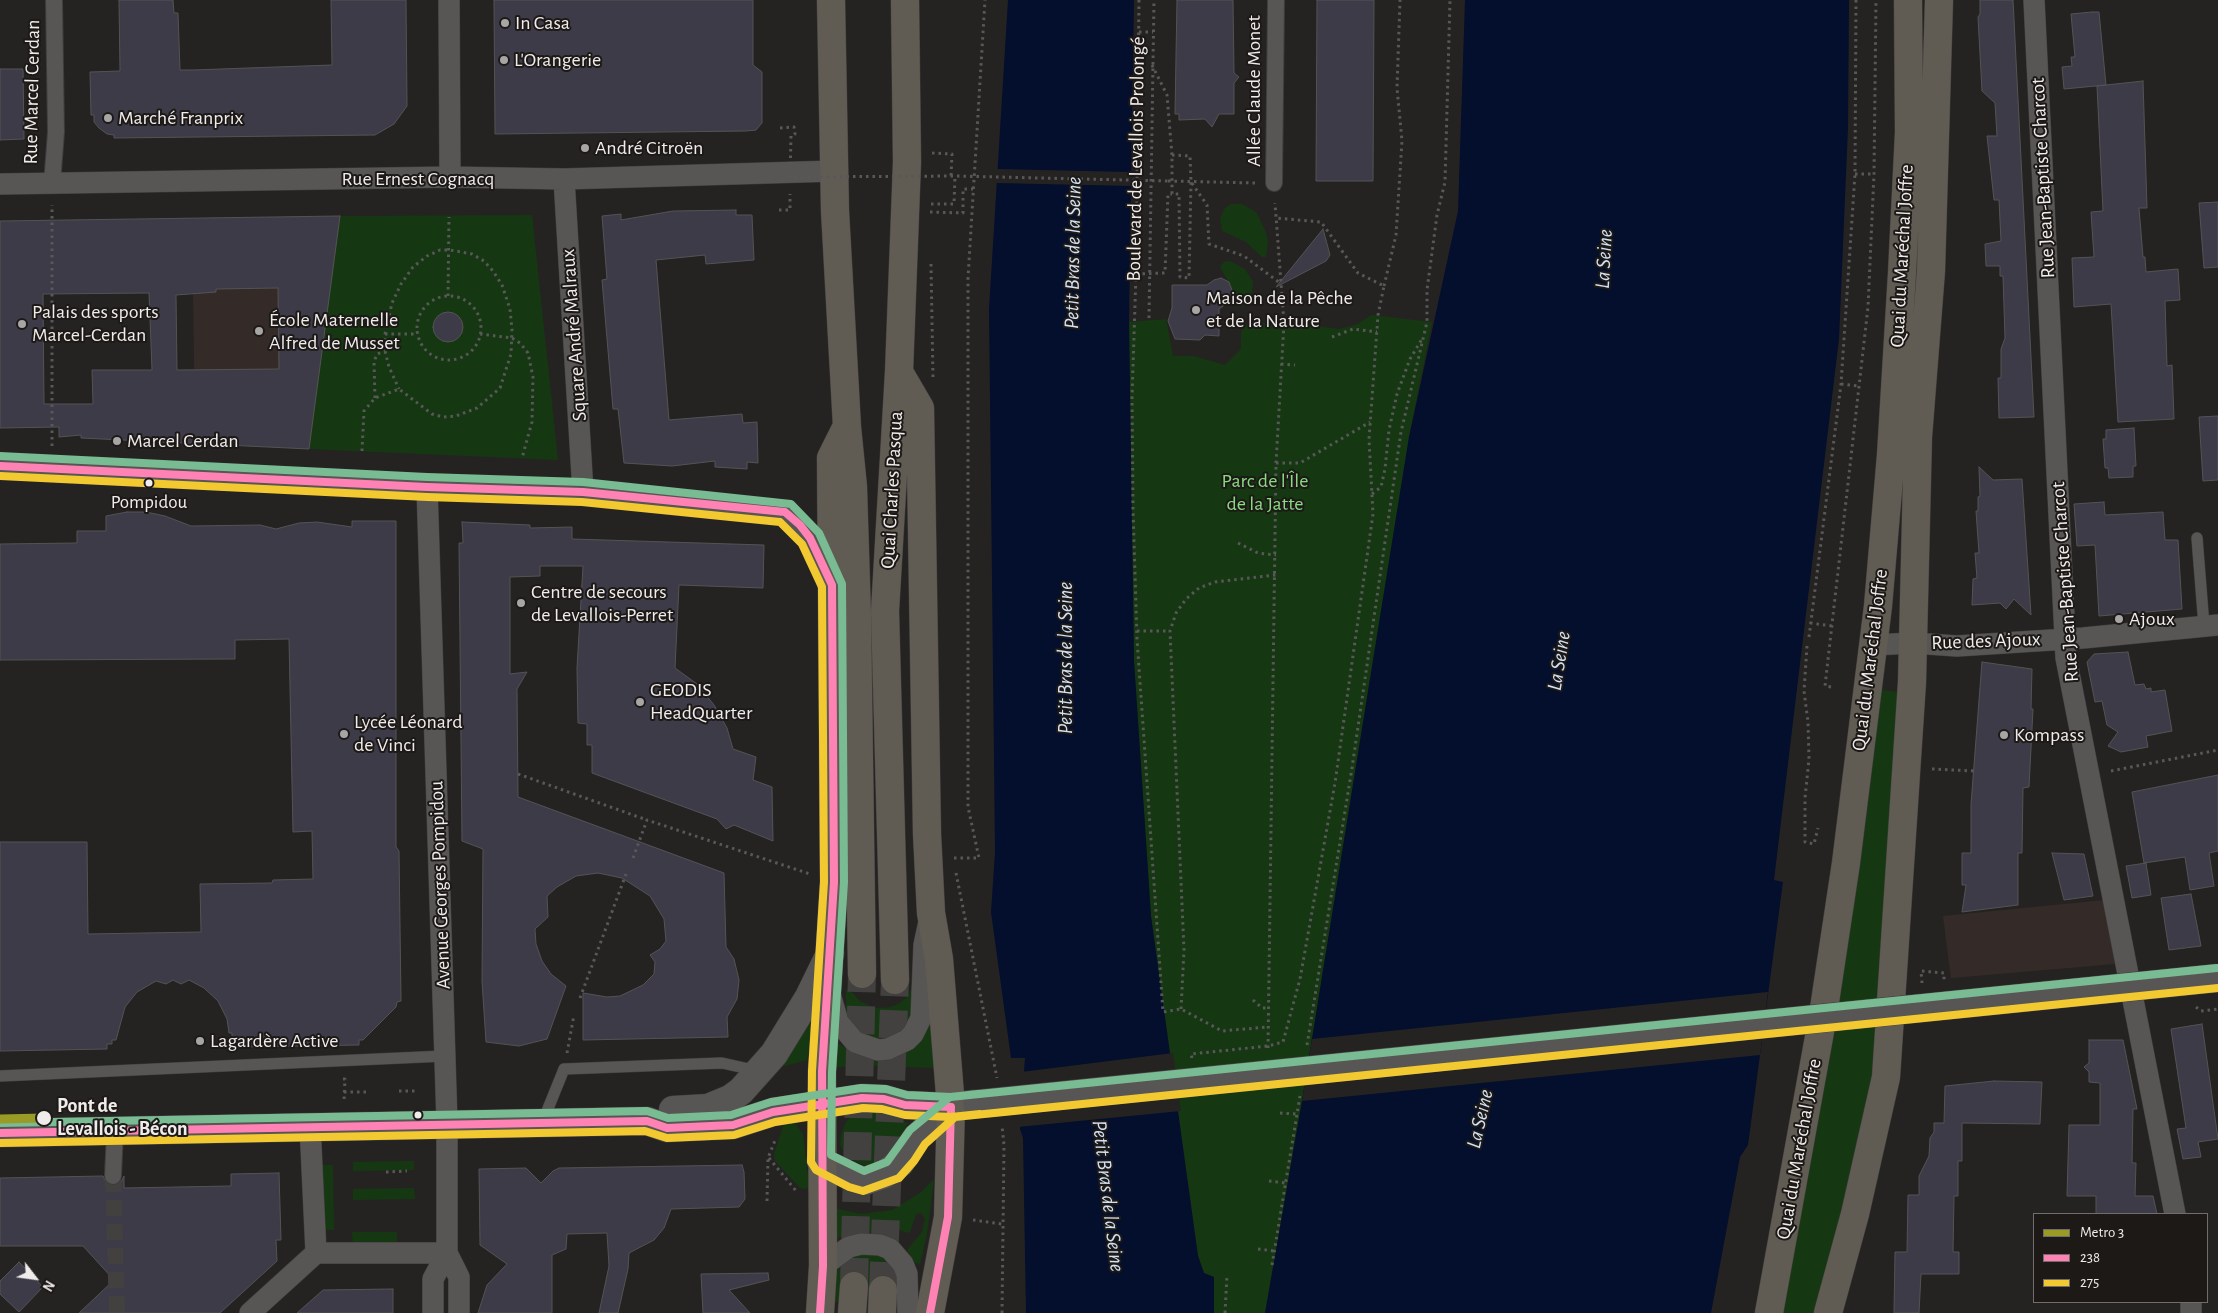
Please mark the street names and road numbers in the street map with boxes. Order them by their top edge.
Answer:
street label: Allée Claude Monet [1242,15,1266,167]
street label: Rue Marcel Cerdan [19,19,45,165]
street label: Boulevard de Levallois Prolongé [1122,36,1150,282]
street label: Rue Jean-Baptiste Charcot [2026,77,2060,279]
street label: Quai du Maréchal Joffre [1885,164,1919,348]
street label: Rue Ernest Cognacq [342,167,494,191]
street label: Square André Malraux [556,248,592,422]
street label: Quai Charles Pasqua [876,411,908,569]
street label: Rue Jean-Baptiste Charcot [2046,481,2084,683]
street label: Quai du Maréchal Joffre [1847,568,1893,752]
street label: Rue des Ajoux [1931,627,2041,655]
street label: Avenue Georges Pompidou [424,780,456,990]
street label: Quai du Maréchal Joffre [1771,1057,1827,1241]

